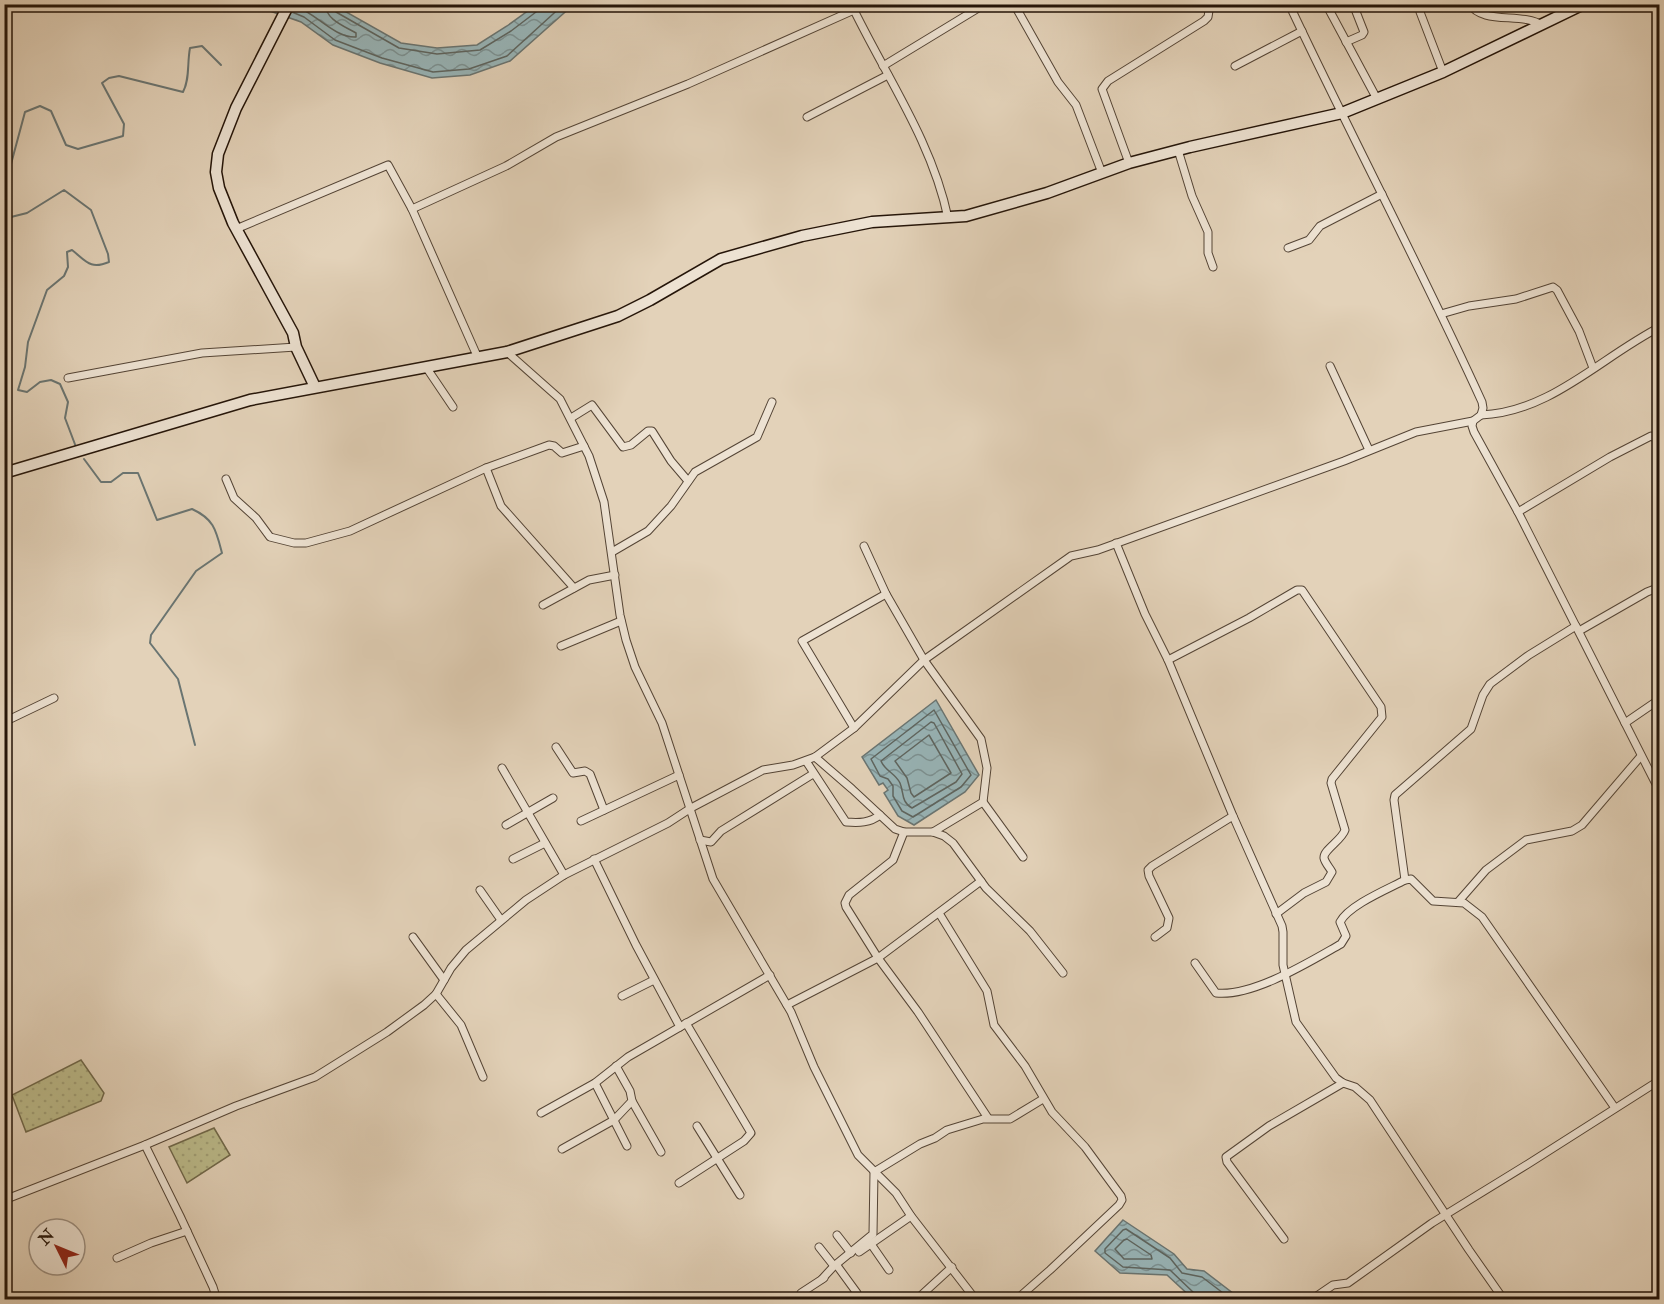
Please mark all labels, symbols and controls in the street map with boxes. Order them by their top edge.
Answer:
north arrow [27,1217,87,1277]
text: N [34,1225,59,1250]

